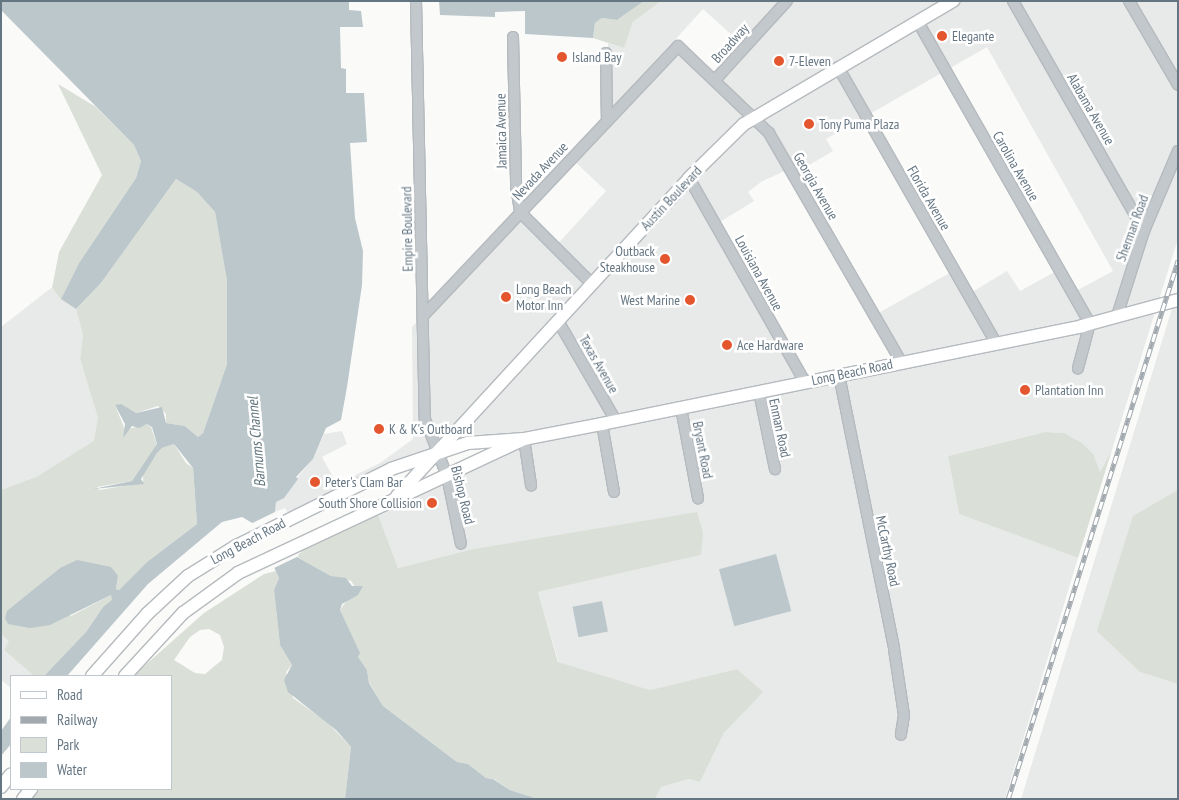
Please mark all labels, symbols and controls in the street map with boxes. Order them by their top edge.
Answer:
street label: Broadway [708,20,752,66]
place label: Elegante [952,28,994,44]
marker: Elegante [936,30,948,42]
place label: Island Bay [572,49,621,65]
marker: Island Bay [556,51,568,63]
place label: 7-Eleven [789,53,831,69]
marker: 7-Eleven [773,55,785,67]
street label: Alabama Avenue [1064,70,1118,148]
street label: Jamaica Avenue [492,93,510,169]
place label: Tony Puma Plaza [819,116,900,132]
marker: Tony Puma Plaza [803,118,815,130]
street label: Carolina Avenue [989,128,1043,204]
street label: Nevada Avenue [509,138,571,204]
street label: Georgia Avenue [790,149,842,223]
street label: Austin Boulevard [637,162,705,234]
street label: Florida Avenue [904,163,954,233]
street label: Empire Boulevard [398,186,416,272]
street label: Sherman Road [1112,192,1152,264]
street label: Louisiana Avenue [731,232,787,314]
place label: Outback Steakhouse [600,243,655,276]
marker: Outback Steakhouse [659,253,671,265]
place label: Long Beach Motor Inn [516,281,572,314]
marker: Long Beach Motor Inn [500,291,512,303]
place label: West Marine [620,292,680,308]
marker: West Marine [684,294,696,306]
street label: Texas Avenue [576,332,622,396]
place label: Ace Hardware [737,337,803,353]
marker: Ace Hardware [721,339,733,351]
street label: Long Beach Road [810,355,894,389]
place label: Plantation Inn [1035,382,1103,398]
marker: Plantation Inn [1019,384,1031,396]
water label: Barnums Channel [243,396,269,488]
street label: Enman Road [766,397,794,459]
street label: Bryant Road [689,420,717,480]
place label: K & K's Outboard [389,421,473,437]
marker: K & K's Outboard [373,423,385,435]
street label: Bishop Road [448,464,478,526]
place label: Peter's Clam Bar [325,474,403,490]
marker: Peter's Clam Bar [309,476,321,488]
place label: South Shore Collision [319,495,422,511]
marker: South Shore Collision [426,497,438,509]
street label: Long Beach Road [208,514,288,568]
street label: McCarthy Road [872,514,904,588]
legend [10,675,172,790]
text: Road [57,685,83,704]
text: Railway [57,710,97,729]
text: Park [57,735,79,754]
text: Water [57,760,87,779]

